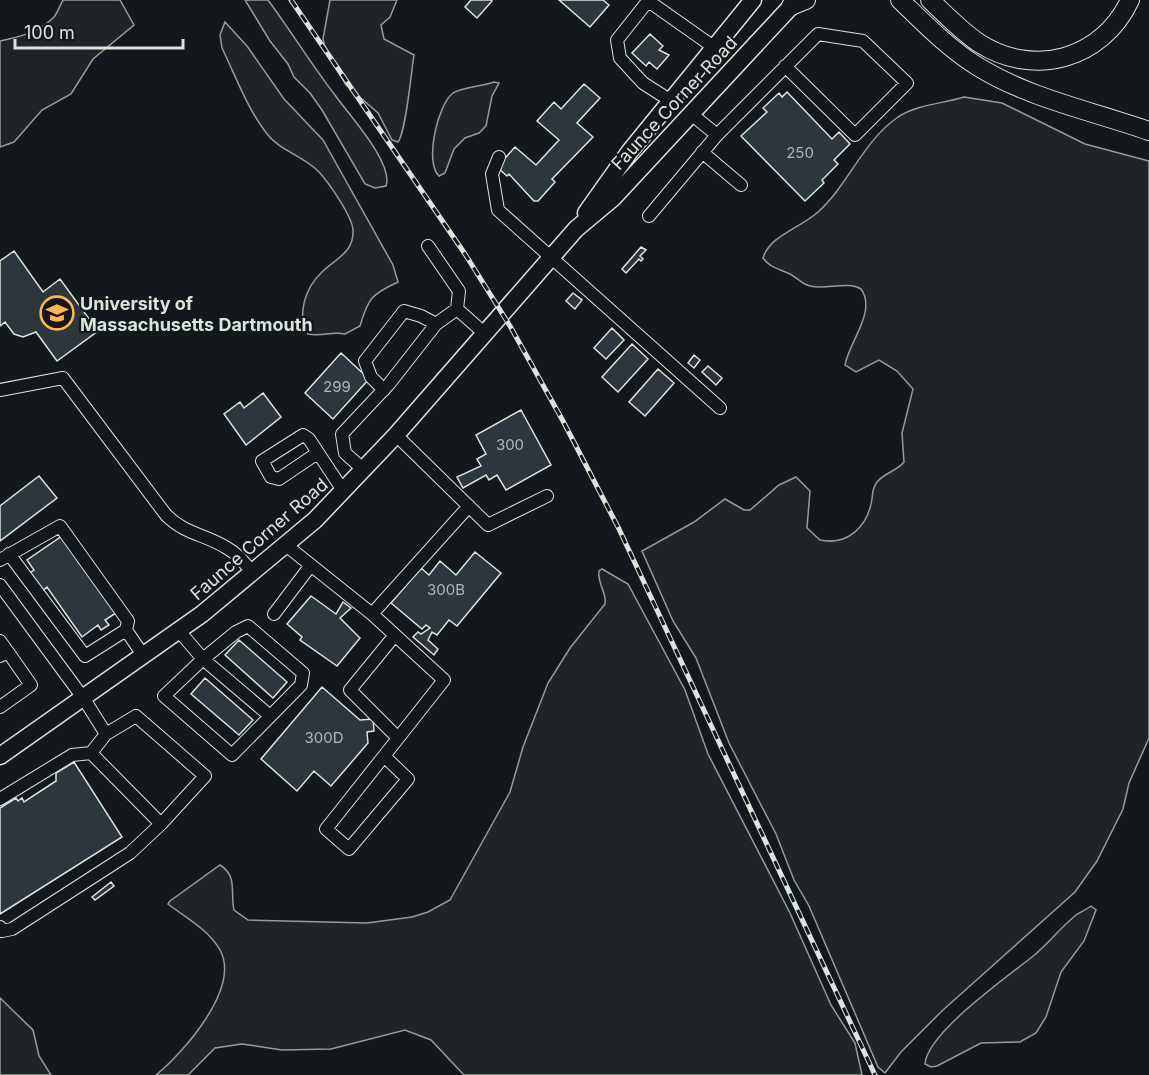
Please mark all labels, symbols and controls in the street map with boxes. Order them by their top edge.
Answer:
scale bar [15,12,183,50]
text: 100 m [24,22,75,43]
street label: Faunce Corner Road [607,32,741,174]
house number: 250 [786,143,814,162]
place label: University of Massachusetts Dartmouth [80,293,313,335]
school or university icon: University of Massachusetts Dartmouth [39,295,75,331]
house number: 299 [323,377,351,396]
house number: 300 [496,435,524,454]
street label: Faunce Corner Road [186,474,332,604]
house number: 300B [427,580,465,599]
house number: 300D [304,728,344,747]

